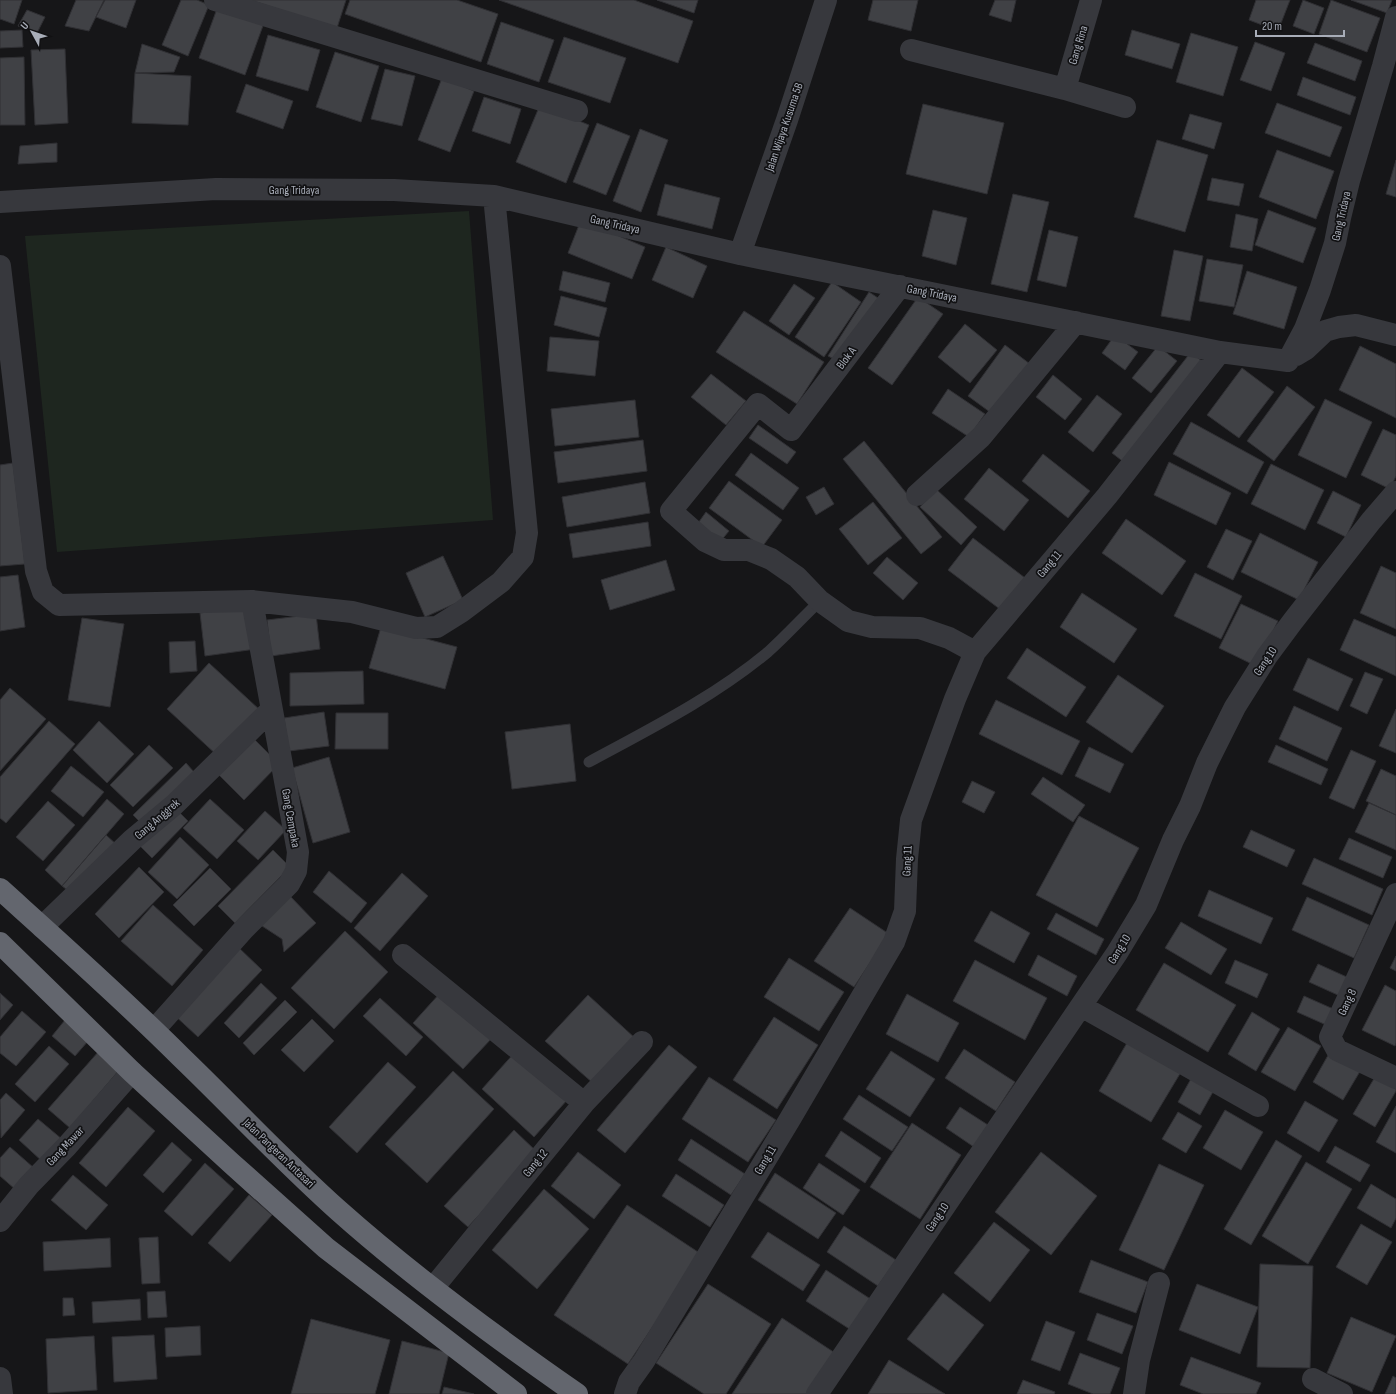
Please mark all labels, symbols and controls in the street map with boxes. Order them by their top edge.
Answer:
north arrow [12,12,52,52]
scale bar [1256,12,1344,38]
text: U [18,19,32,32]
text: 20 m [1262,19,1282,34]
street label: Gang Rina [1065,24,1092,66]
street label: Jalan Wijaya Kusuma 5B [762,81,807,174]
street label: Gang Tridaya [269,183,320,198]
street label: Gang Tridaya [1328,189,1355,242]
street label: Gang Tridaya [589,211,642,238]
street label: Gang Tridaya [906,281,959,306]
street label: Blok A [833,343,860,372]
street label: Gang 11 [1034,547,1066,581]
street label: Gang 10 [1250,644,1281,679]
street label: Gang Cempaka [278,788,303,849]
street label: Gang Anggrek [132,795,183,843]
street label: Gang 11 [899,844,916,877]
street label: Gang 10 [1105,932,1134,967]
street label: Gang 8 [1335,987,1360,1018]
street label: Jalan Pangeran Antasari [239,1115,317,1191]
street label: Gang Mawar [43,1123,88,1169]
street label: Gang 11 [751,1143,780,1177]
street label: Gang 12 [520,1146,551,1180]
street label: Gang 10 [922,1200,953,1235]

